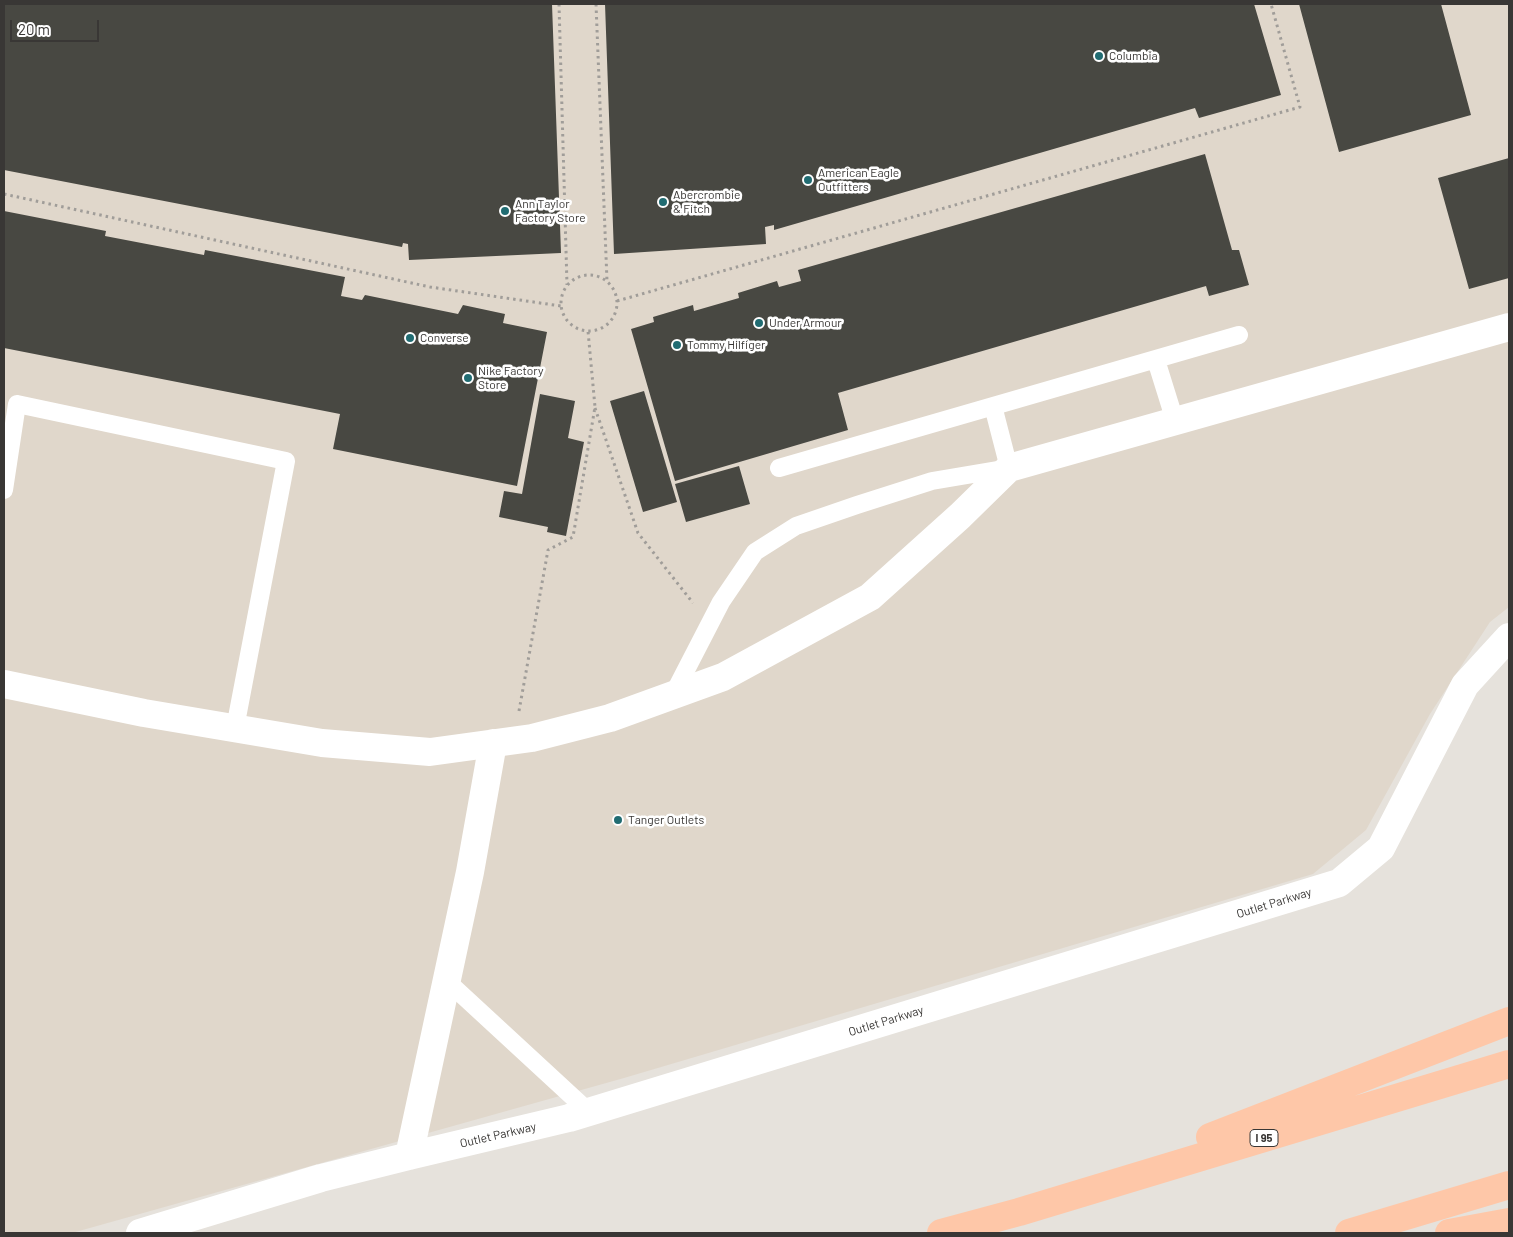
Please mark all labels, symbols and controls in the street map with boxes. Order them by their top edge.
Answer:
scale bar [12,10,101,42]
text: 20 m [18,20,50,38]
place label: Columbia [1109,49,1158,63]
marker: Columbia [1093,50,1105,62]
place label: American Eagle Outfitters [818,166,899,194]
marker: American Eagle Outfitters [802,174,814,186]
place label: Abercrombie & Fitch [673,188,740,216]
marker: Abercrombie & Fitch [657,196,669,208]
place label: Ann Taylor Factory Store [515,197,586,225]
marker: Ann Taylor Factory Store [499,205,511,217]
place label: Under Armour [769,316,842,330]
marker: Under Armour [753,317,765,329]
place label: Converse [420,331,469,345]
marker: Converse [404,332,416,344]
place label: Tommy Hilfiger [687,338,765,352]
marker: Tommy Hilfiger [671,339,683,351]
place label: Nike Factory Store [478,364,544,392]
marker: Nike Factory Store [462,372,474,384]
place label: Tanger Outlets [628,813,704,827]
marker: Tanger Outlets [612,814,624,826]
street label: Outlet Parkway [1235,885,1313,921]
street label: Outlet Parkway [847,1003,925,1039]
street label: Outlet Parkway [458,1119,538,1151]
road number: I 95 [1250,1130,1278,1146]

